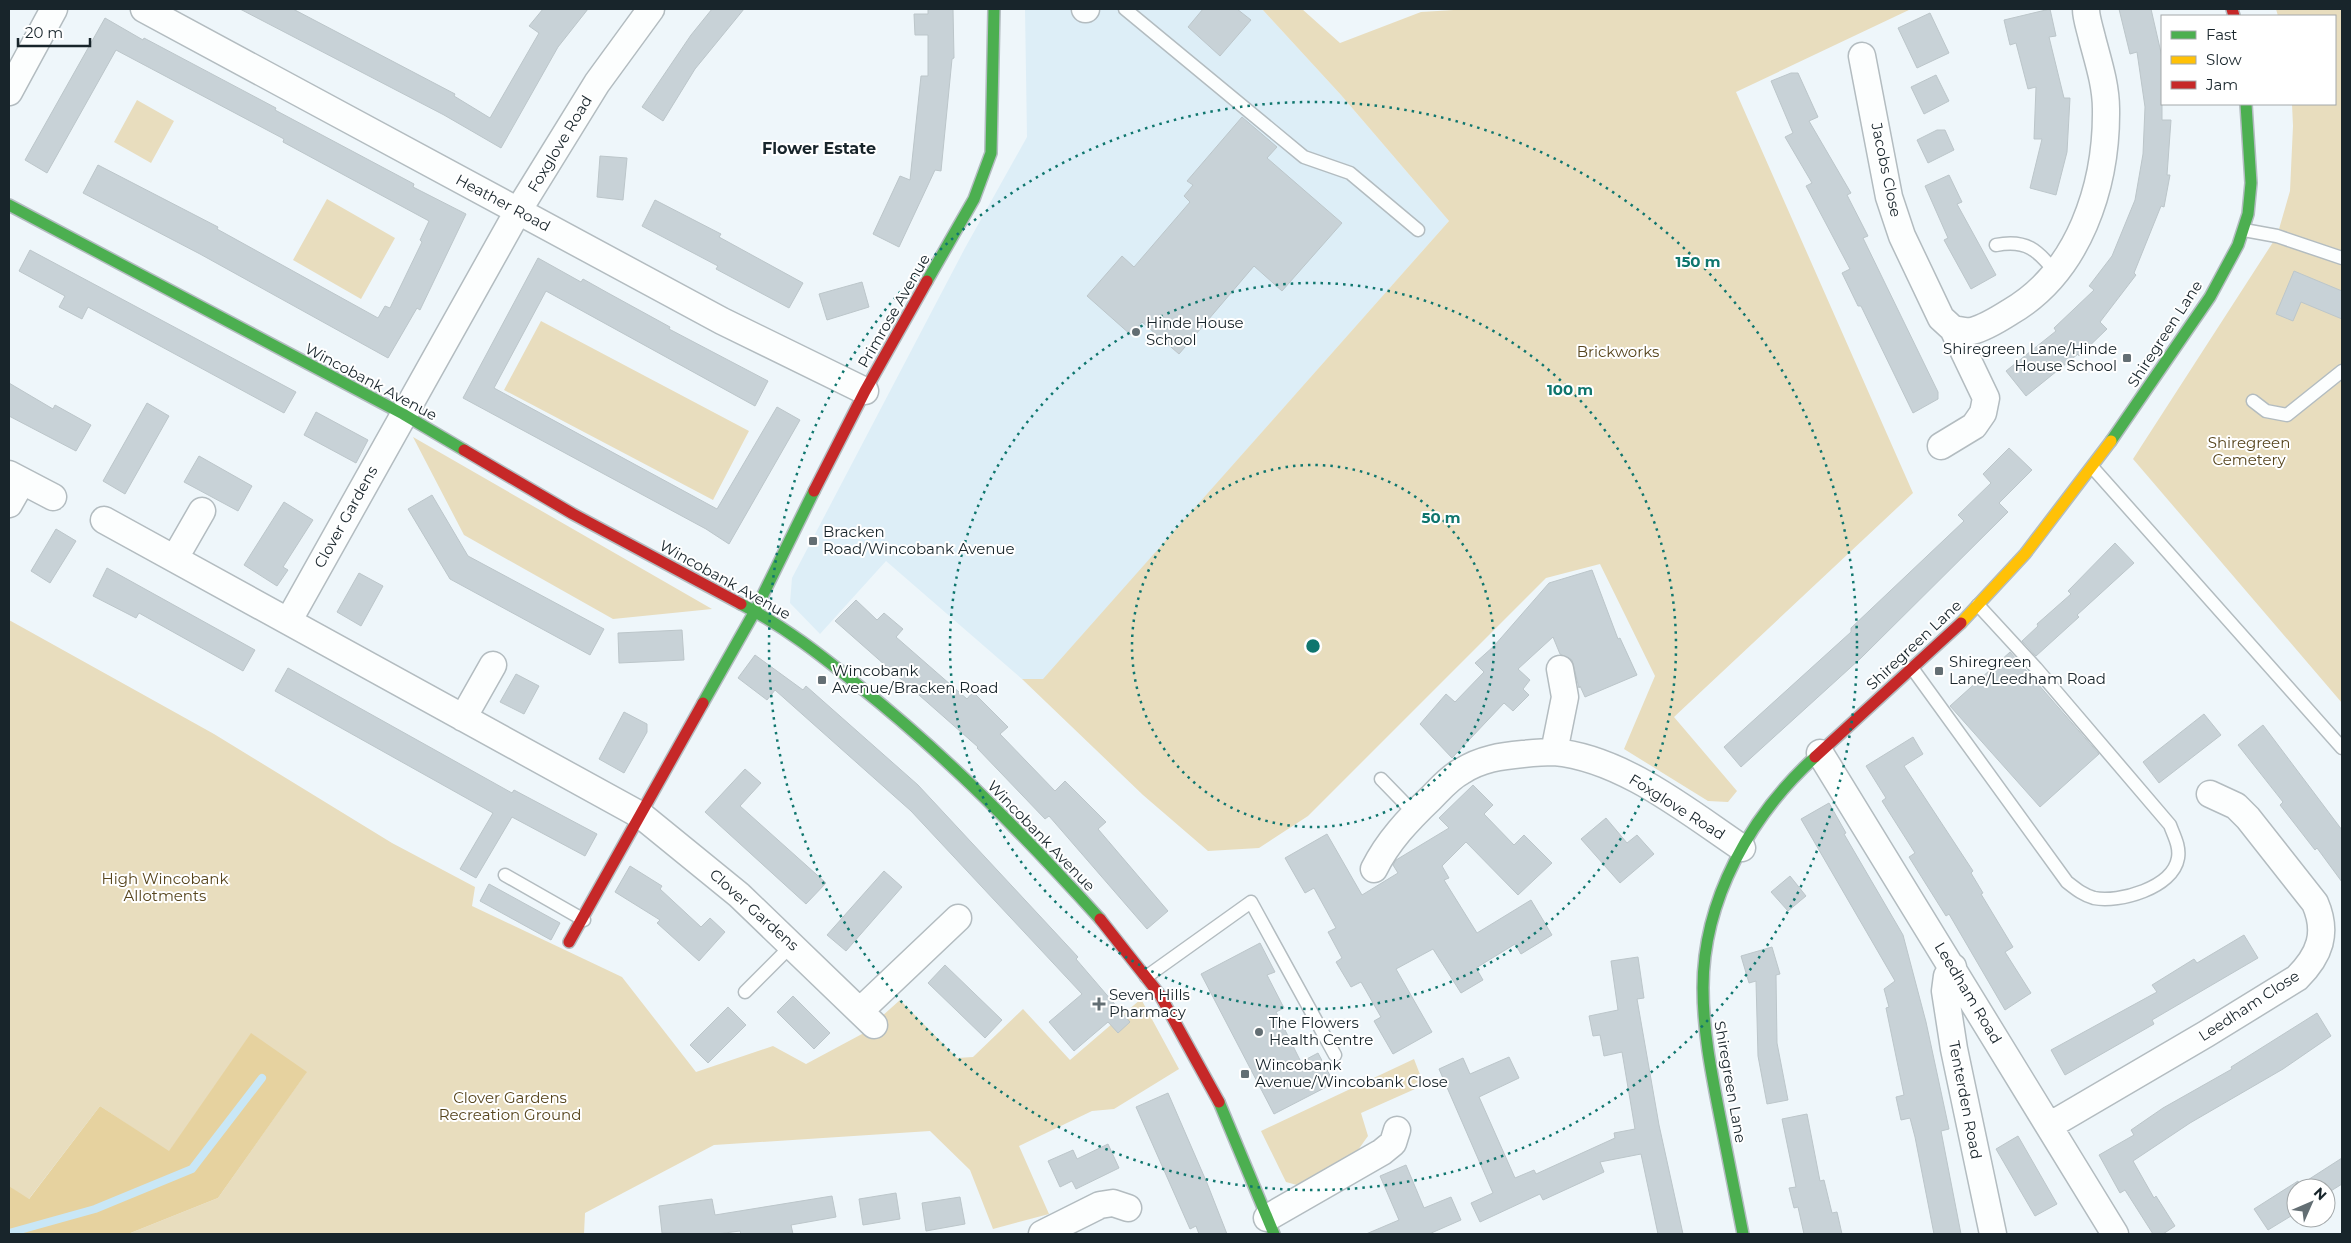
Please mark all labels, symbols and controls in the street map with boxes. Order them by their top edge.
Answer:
scale bar [18,15,90,47]
legend [2161,15,2336,105]
text: 20 m [25,23,63,42]
text: Fast [2206,25,2237,44]
text: Slow [2206,50,2242,69]
text: Jam [2205,75,2238,94]
street label: Foxglove Road [523,92,596,196]
street label: Jacobs Close [1867,120,1906,219]
district label: Flower Estate [762,139,876,158]
street label: Heather Road [453,170,554,235]
street label: Primrose Avenue [853,250,934,371]
text: 150 m [1676,252,1720,271]
street label: Shiregreen Lane [2123,277,2206,391]
place label: Hinde House School [1146,313,1244,349]
marker: Hinde House School [1130,326,1142,338]
street label: Wincobank Avenue [302,339,441,424]
place label: Shiregreen Lane/Hinde House School [1943,339,2117,375]
park label: Brickworks [1577,342,1659,361]
marker: Shiregreen Lane/Hinde House School [2121,352,2133,364]
text: 100 m [1547,380,1593,399]
park label: Shiregreen Cemetery [2208,433,2290,469]
street label: Clover Gardens [310,462,381,571]
text: 50 m [1421,508,1461,527]
place label: Bracken Road/Wincobank Avenue [823,522,1015,558]
marker: Bracken Road/Wincobank Avenue [807,535,819,547]
street label: Wincobank Avenue [656,536,794,623]
street label: Shiregreen Lane [1862,596,1965,694]
centre of rings [1304,637,1322,655]
place label: Shiregreen Lane/Leedham Road [1949,652,2106,688]
place label: Wincobank Avenue/Bracken Road [832,661,999,697]
marker: Shiregreen Lane/Leedham Road [1933,665,1945,677]
marker: Wincobank Avenue/Bracken Road [816,674,828,686]
street label: Foxglove Road [1626,769,1729,844]
street label: Wincobank Avenue [983,776,1099,895]
street label: Clover Gardens [706,865,803,955]
park label: High Wincobank Allotments [102,869,229,905]
street label: Leedham Road [1931,939,2006,1047]
street label: Leedham Close [2195,966,2303,1045]
place label: Seven Hills Pharmacy [1109,985,1190,1021]
marker: Seven Hills Pharmacy [1093,998,1105,1010]
place label: The Flowers Health Centre [1269,1013,1373,1049]
street label: Shiregreen Lane [1710,1019,1751,1144]
marker: The Flowers Health Centre [1253,1026,1265,1038]
street label: Tenterden Road [1945,1039,1986,1161]
place label: Wincobank Avenue/Wincobank Close [1255,1055,1448,1091]
marker: Wincobank Avenue/Wincobank Close [1239,1068,1251,1080]
park label: Clover Gardens Recreation Ground [439,1088,581,1124]
north arrow [2286,1178,2336,1228]
text: N [2310,1183,2331,1204]

